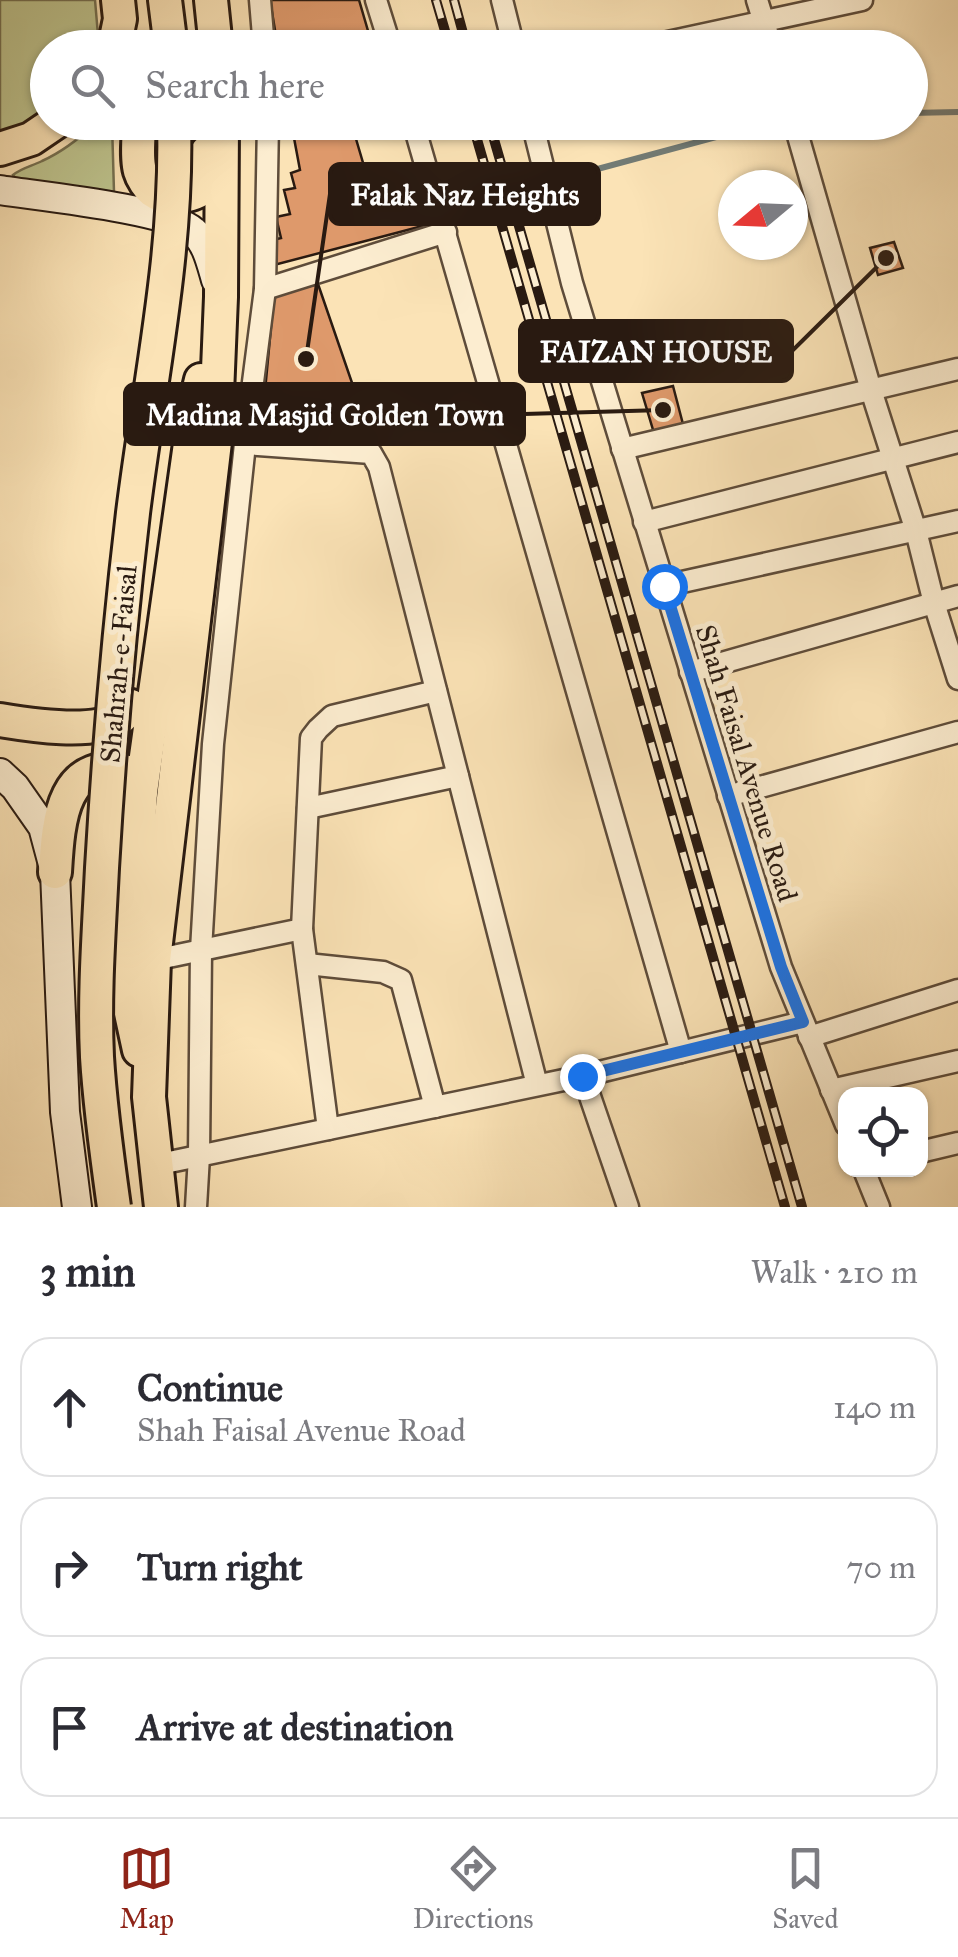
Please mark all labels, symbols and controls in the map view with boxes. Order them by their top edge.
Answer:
search box [30,30,928,140]
icon: search [65,58,120,113]
text: Search here [145,62,325,108]
callout: Falak Naz Heights [330,164,599,224]
north arrow [718,170,808,260]
text: Falak Naz Heights [351,177,580,213]
callout: FAIZAN HOUSE [520,321,792,381]
text: FAIZAN HOUSE [540,334,773,370]
callout: Madina Masjid Golden Town [125,384,524,444]
text: Madina Masjid Golden Town [146,397,505,433]
street label: Shahrah-e-Faisal [92,563,145,764]
route start [642,564,688,610]
street label: Shah Faisal Avenue Road [688,620,805,906]
route end [560,1054,606,1100]
map controls [838,1087,928,1177]
button: locate [838,1087,928,1177]
text: 3 min [40,1246,135,1298]
text: Walk · 210 m [751,1253,918,1292]
text: Continue [137,1365,283,1411]
icon: ahead [42,1380,97,1435]
text: 140 m [833,1388,916,1427]
text: Shah Faisal Avenue Road [137,1411,466,1450]
icon: right [42,1540,97,1595]
text: Turn right [137,1544,303,1590]
text: 70 m [847,1548,916,1587]
icon: arrive [42,1700,97,1755]
text: Arrive at destination [137,1704,454,1750]
tab: Map [119,1841,174,1936]
tab: Directions [413,1841,534,1936]
tab: Saved [772,1841,839,1936]

